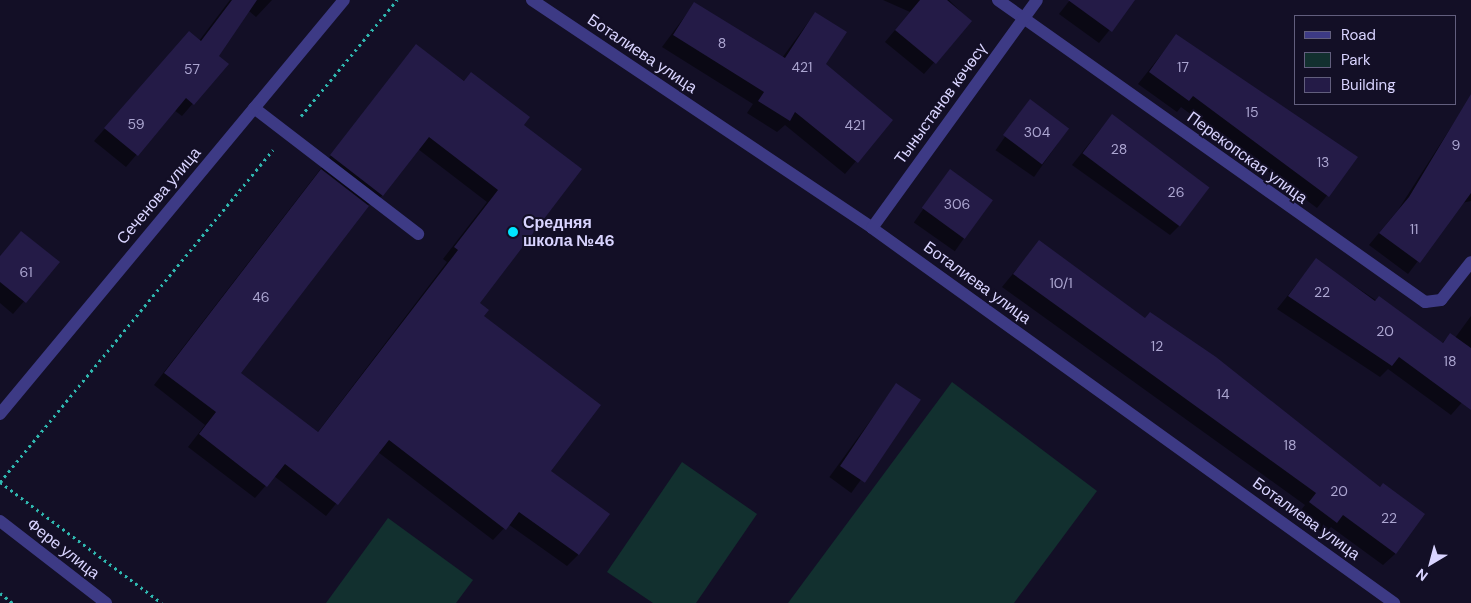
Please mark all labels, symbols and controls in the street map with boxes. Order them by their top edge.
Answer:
street label: Боталиева улица [584,10,700,98]
legend [1294,15,1456,105]
text: Road [1341,25,1376,45]
house number: 8 [718,35,726,51]
street label: Тыныстанов көчөсү [891,40,991,168]
text: Park [1341,50,1371,70]
house number: 421 [792,59,812,75]
house number: 17 [1177,59,1189,75]
house number: 57 [184,61,200,77]
text: Building [1341,75,1396,95]
house number: 15 [1246,104,1258,120]
street label: Перекопская улица [1183,108,1311,208]
house number: 59 [128,116,144,132]
house number: 421 [845,117,865,133]
house number: 304 [1024,124,1050,140]
house number: 9 [1452,137,1460,153]
house number: 28 [1111,141,1127,157]
street label: Сеченова улица [113,144,205,248]
house number: 13 [1317,154,1329,170]
house number: 26 [1168,184,1184,200]
house number: 306 [944,196,970,212]
place label: Средняя школа №46 [523,213,615,251]
house number: 11 [1410,221,1418,237]
marker: Средняя школа №46 [507,226,519,238]
street label: Боталиева улица [920,238,1034,328]
house number: 61 [19,264,33,280]
house number: 10/1 [1049,275,1073,291]
house number: 22 [1314,284,1330,300]
house number: 46 [252,289,270,305]
house number: 20 [1376,323,1394,339]
house number: 12 [1151,338,1163,354]
house number: 18 [1444,353,1456,369]
house number: 14 [1217,386,1229,402]
house number: 18 [1284,437,1296,453]
street label: Боталиева улица [1249,474,1363,564]
house number: 20 [1330,483,1348,499]
house number: 22 [1381,510,1397,526]
street label: Фере улица [23,515,103,583]
north arrow [1406,538,1456,588]
text: N [1412,565,1431,585]

